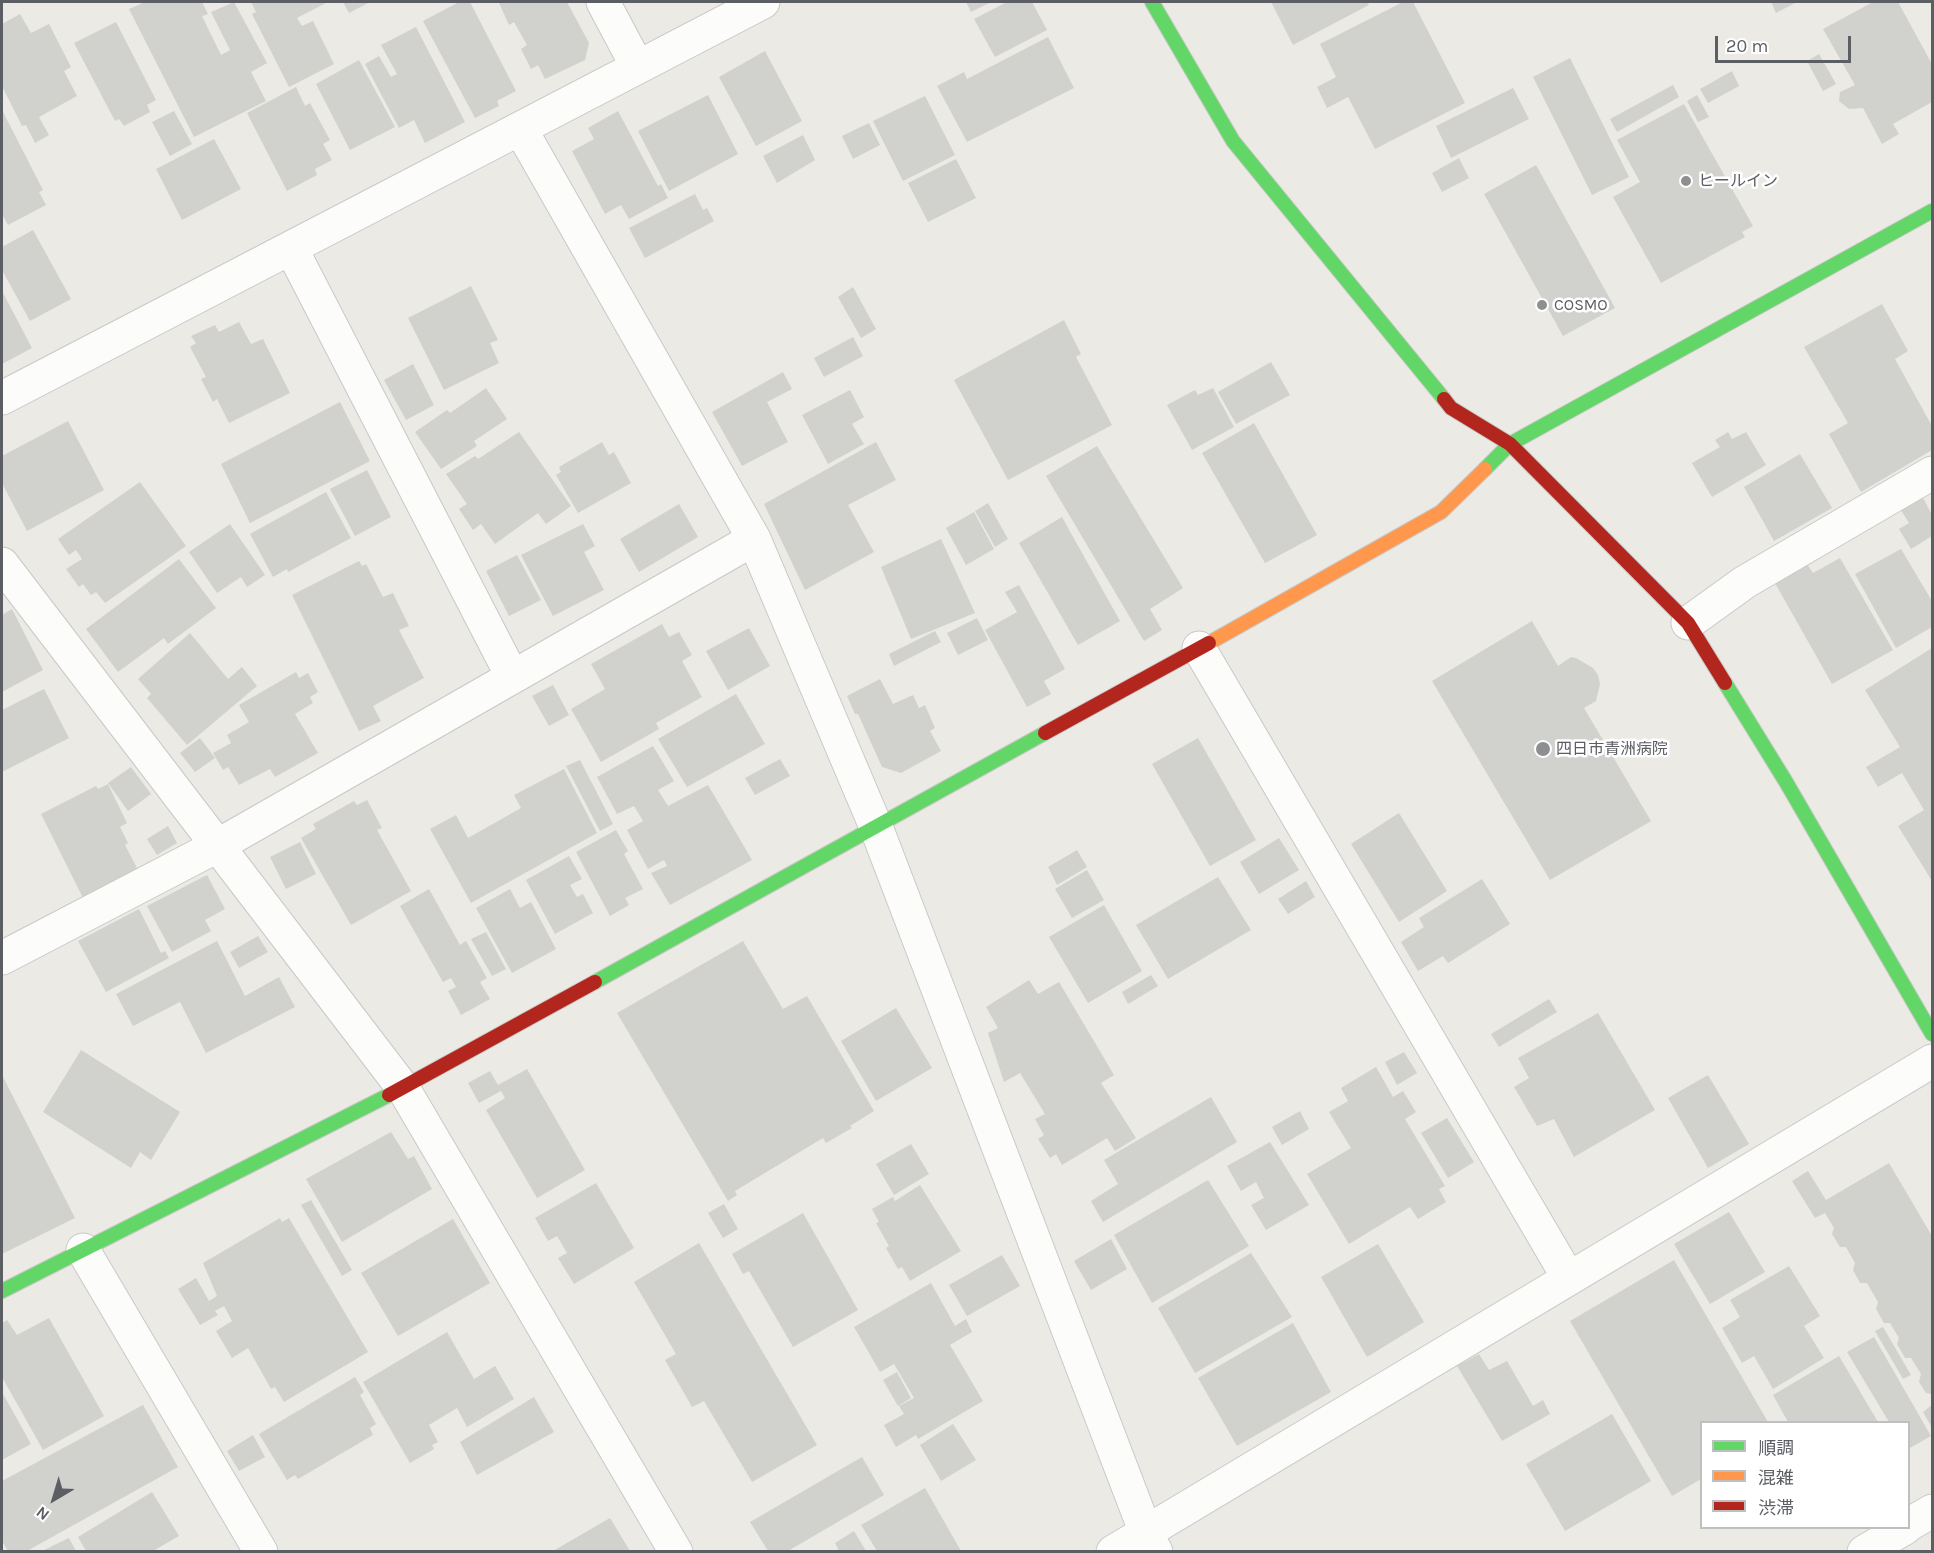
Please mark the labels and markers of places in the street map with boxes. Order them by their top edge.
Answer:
place label: ヒールイン [1698,171,1778,191]
marker: ヒールイン [1679,174,1693,188]
place label: COSMO [1554,295,1608,315]
marker: COSMO [1535,298,1549,312]
place label: 四日市青洲病院 [1556,739,1668,759]
marker: 四日市青洲病院 [1534,740,1552,758]

